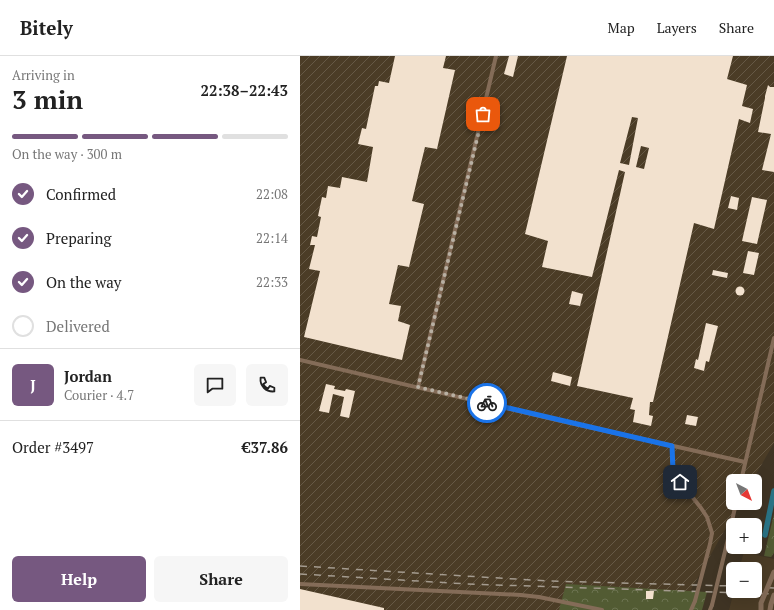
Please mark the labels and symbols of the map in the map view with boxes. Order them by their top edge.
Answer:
pin [466,97,500,131]
courier [467,383,507,423]
pin [663,465,697,499]
north arrow [726,474,762,510]

